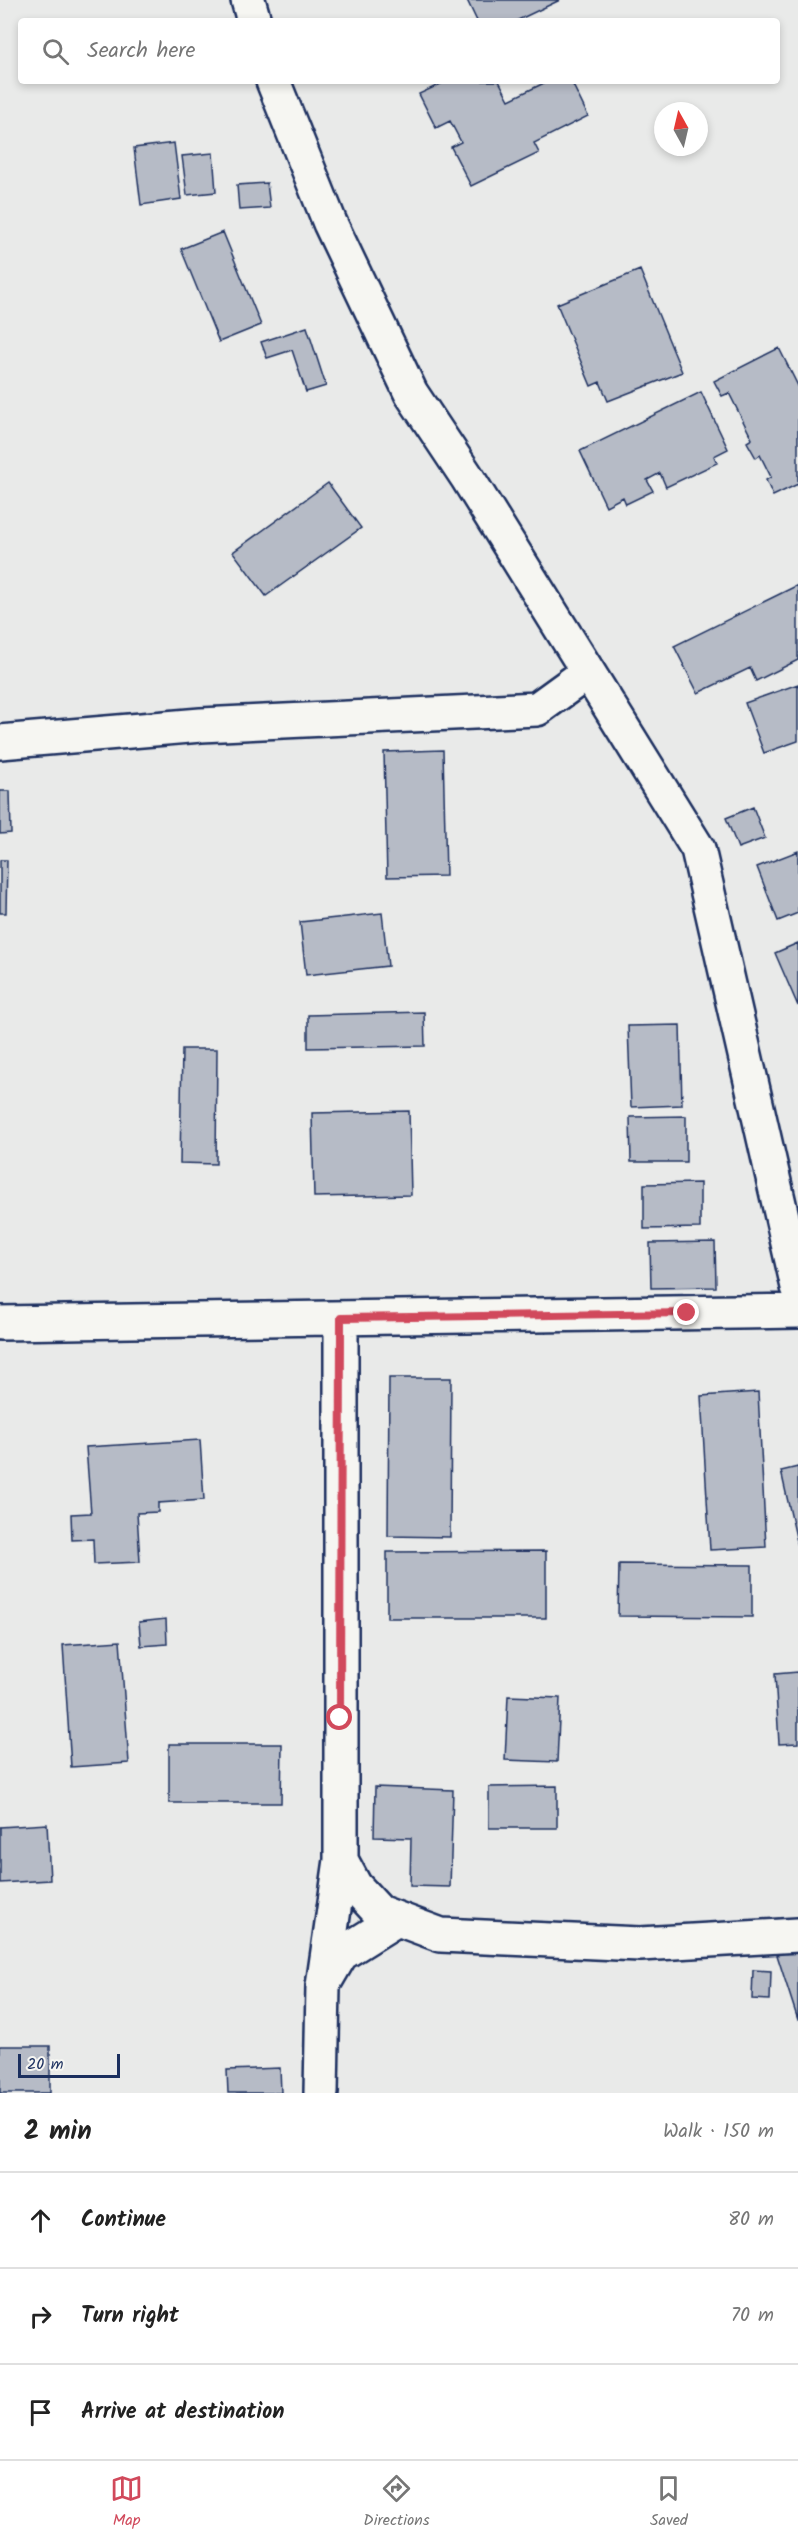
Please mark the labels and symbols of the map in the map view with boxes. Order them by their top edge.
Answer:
north arrow [654,102,708,156]
route end [673,1299,699,1325]
route start [326,1704,352,1730]
scale bar [18,2051,120,2078]

